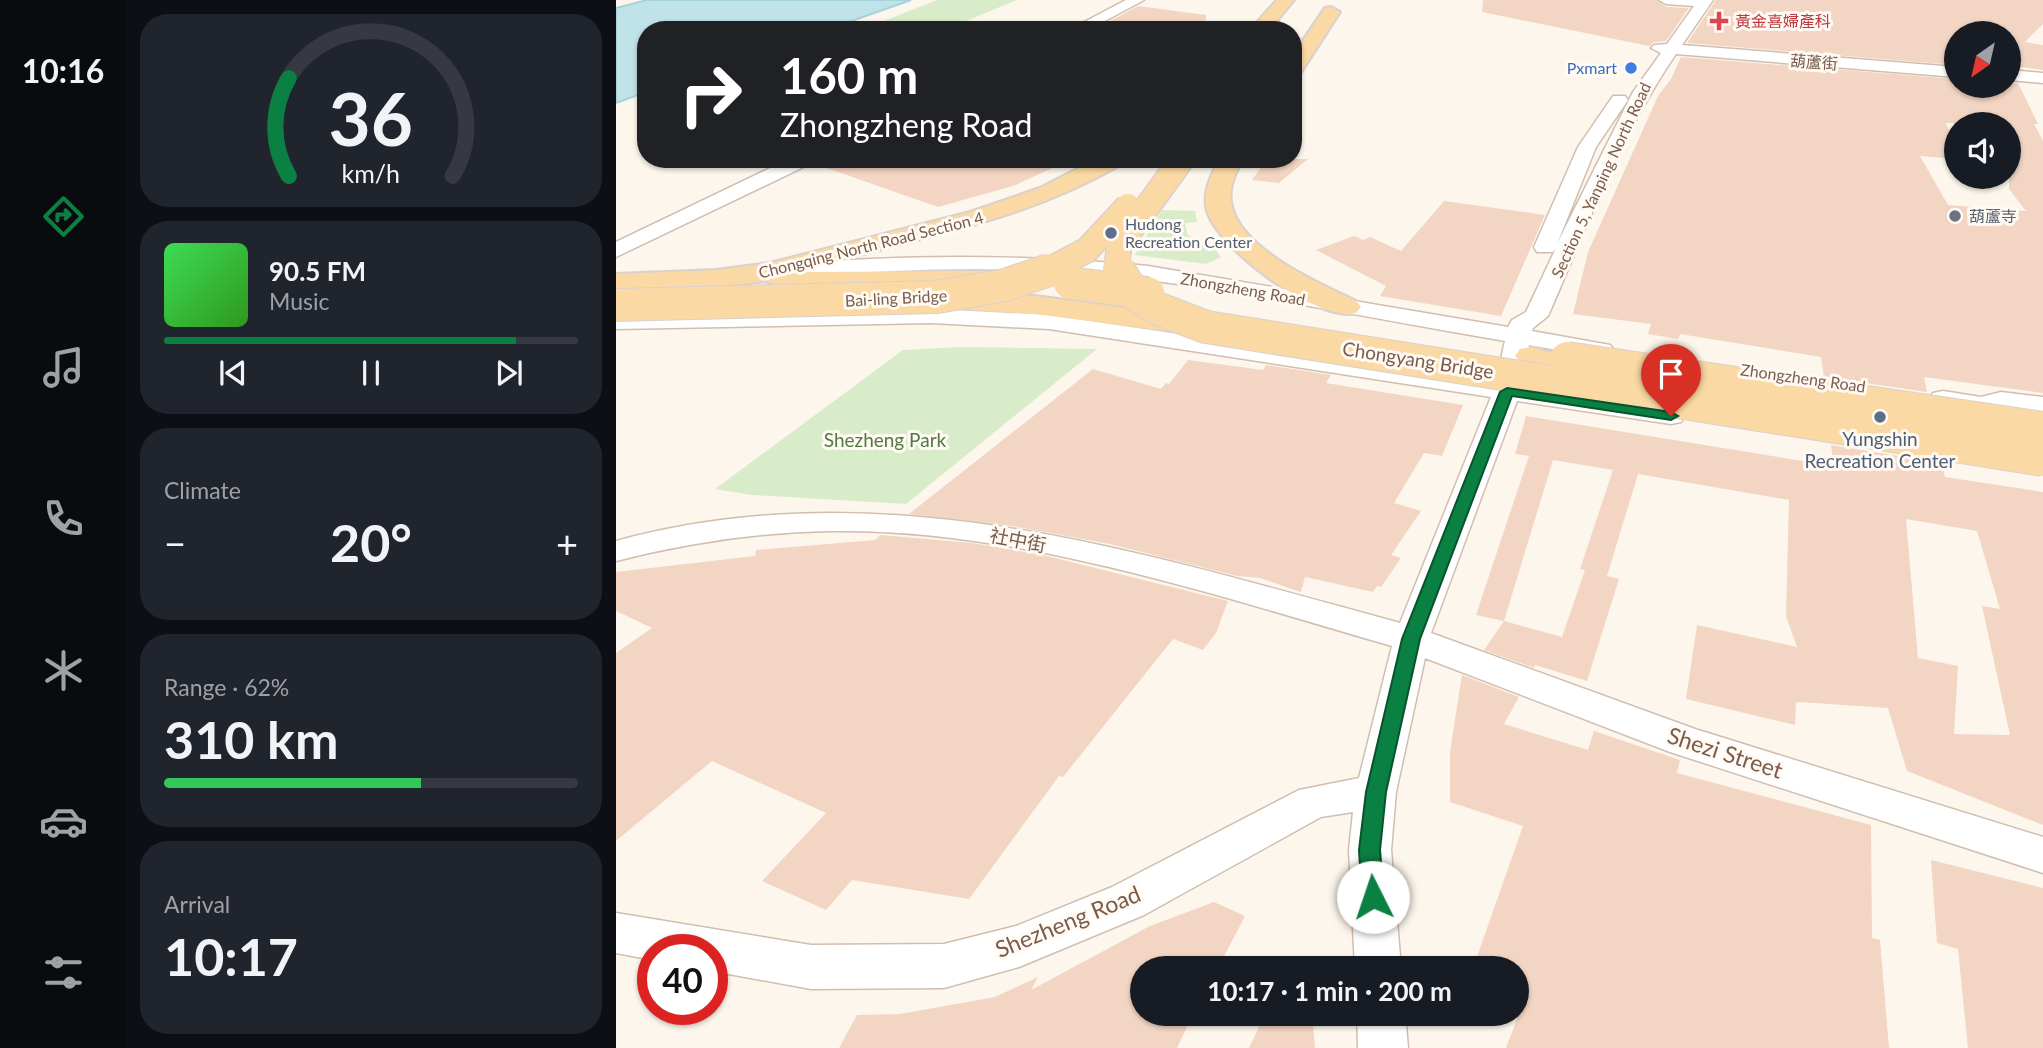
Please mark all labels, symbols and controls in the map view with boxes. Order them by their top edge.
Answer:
marker: 黃金喜婦產科 [1709,11,1729,31]
place label: 黃金喜婦產科 [1735,11,1831,30]
north arrow [1944,21,2021,98]
map controls [1944,21,2021,189]
text: 160 m [780,46,918,104]
icon: right [665,49,756,140]
street label: 葫蘆街 [1789,50,1839,73]
text: 10:16 [22,51,104,90]
place label: Pxmart [1567,58,1617,77]
marker: Pxmart [1623,60,1639,76]
text: 36 [329,75,413,163]
street label: Section 5, Yanping North Road [1547,79,1654,281]
text: Zhongzheng Road [780,105,1033,144]
button: sound [1944,112,2021,189]
text: km/h [342,158,400,188]
icon: directions [39,192,88,241]
place label: 葫蘆寺 [1969,206,2017,225]
street label: Chongqing North Road Section 4 [756,207,985,282]
marker: 葫蘆寺 [1947,208,1963,224]
place label: Hudong Recreation Center [1125,214,1252,251]
marker: Hudong Recreation Center [1103,225,1119,241]
text: 90.5 FM [269,255,366,287]
street label: Zhongzheng Road [1179,268,1307,309]
street label: Bai-ling Bridge [844,285,948,310]
text: Music [269,287,329,315]
street label: Chongyang Bridge [1341,336,1495,383]
icon: music [39,343,88,392]
pin [1641,344,1701,416]
icon: previous [214,354,252,392]
icon: pause [352,354,390,392]
icon: next [490,354,528,392]
icon: arrive [1652,355,1690,393]
street label: Zhongzheng Road [1739,359,1867,396]
marker: Yungshin Recreation Center [1872,409,1888,425]
place label: Yungshin Recreation Center [1805,427,1956,472]
park label: Shezheng Park [824,428,947,451]
text: Climate [164,476,241,504]
icon: phone [39,494,88,543]
text: 20° [330,511,412,573]
text: − [164,520,186,566]
text: + [556,520,578,566]
street label: 社中街 [988,523,1048,556]
icon: climate [39,646,88,695]
text: Range · 62% [164,673,289,701]
text: 310 km [164,708,338,770]
street label: Shezi Street [1664,720,1787,784]
icon: car [39,797,88,846]
position arrow [1336,860,1410,934]
street label: Shezheng Road [991,879,1144,963]
text: Arrival [164,890,230,918]
text: 10:17 [164,925,298,987]
speed limit sign: 40 [637,934,728,1025]
icon: filters [39,948,88,997]
text: 10:17 · 1 min · 200 m [1207,975,1452,1007]

